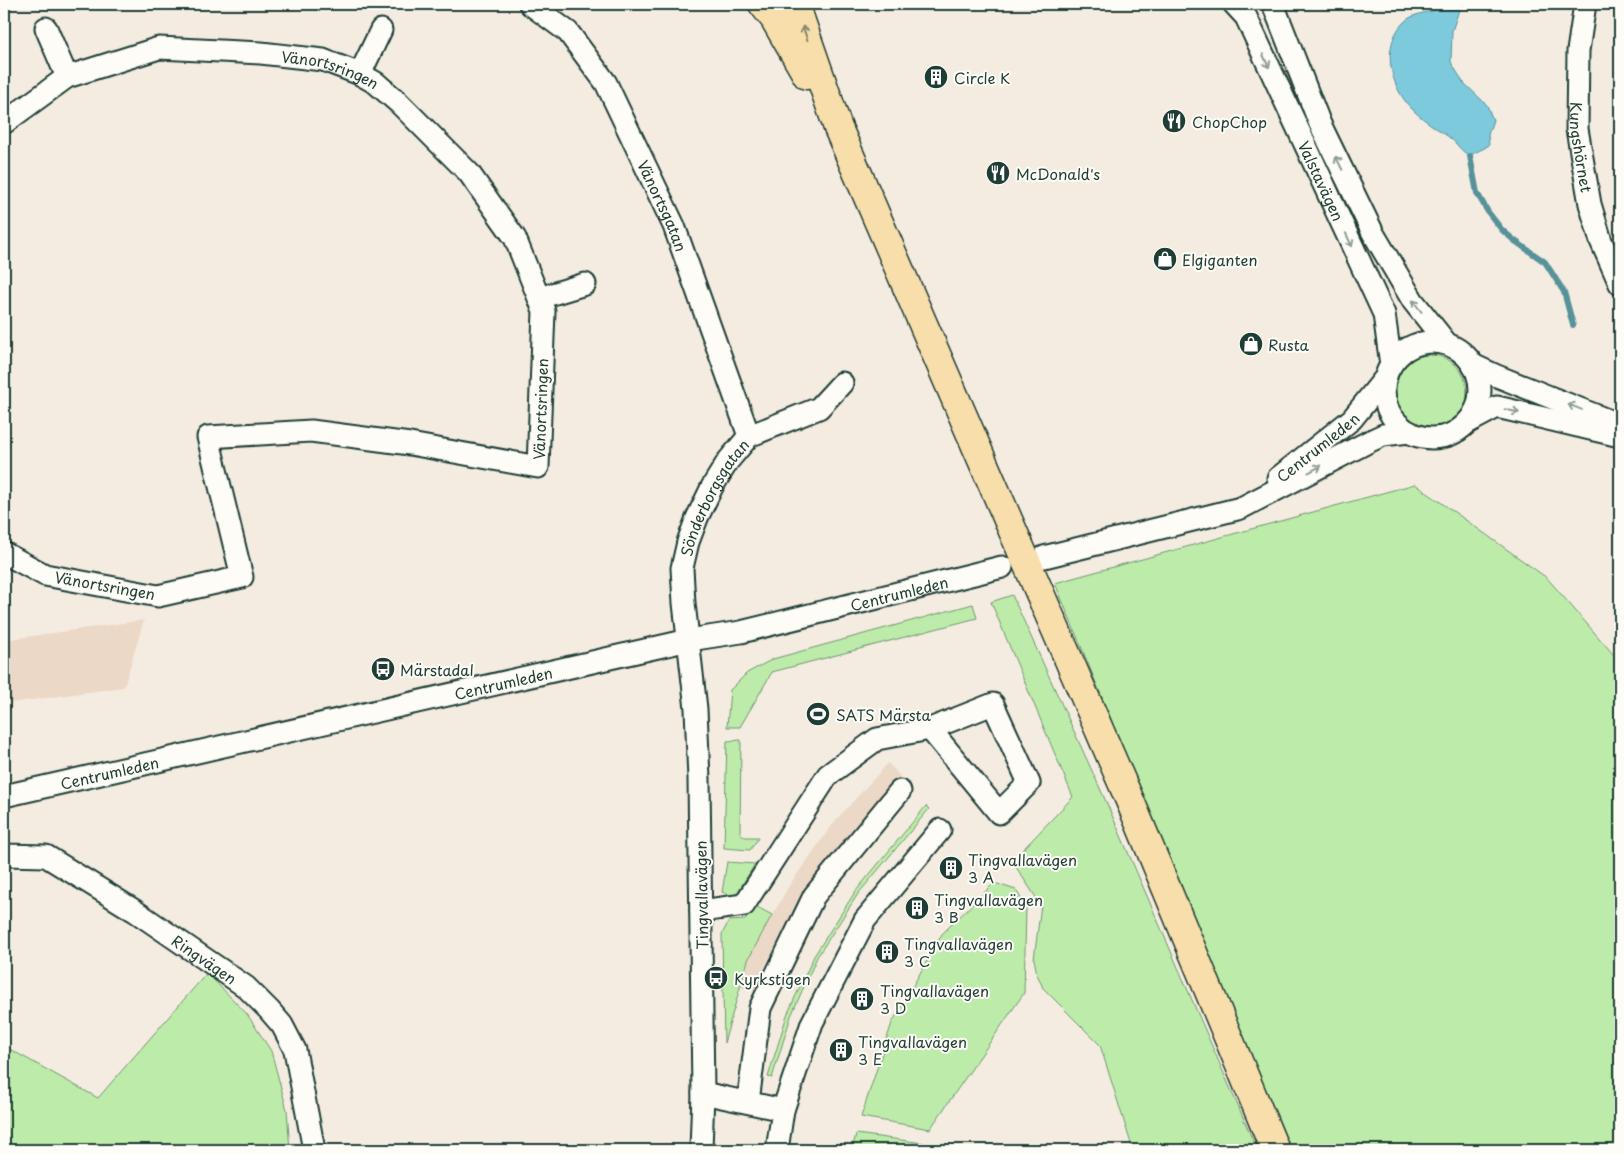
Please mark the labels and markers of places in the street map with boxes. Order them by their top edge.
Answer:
building icon: Circle K [923,64,949,90]
place label: Circle K [954,66,1010,89]
restaurant icon: ChopChop [1161,108,1187,134]
place label: ChopChop [1192,110,1267,133]
restaurant icon: McDonald's [985,160,1011,186]
place label: McDonald's [1016,162,1100,185]
shop icon: Elgiganten [1152,246,1178,272]
place label: Elgiganten [1182,248,1257,271]
shop icon: Rusta [1238,331,1264,357]
place label: Rusta [1268,333,1310,356]
bus stop icon: Märstadal [370,656,396,682]
place label: Märstadal [400,658,474,681]
sports icon: SATS Märsta [805,701,831,727]
place label: SATS Märsta [836,703,931,726]
place label: Tingvallavägen 3 A [968,848,1077,888]
building icon: Tingvallavägen 3 A [938,855,964,881]
place label: Tingvallavägen 3 B [934,888,1043,928]
building icon: Tingvallavägen 3 B [904,895,930,921]
place label: Tingvallavägen 3 C [904,932,1013,972]
building icon: Tingvallavägen 3 C [874,939,900,965]
bus stop icon: Kyrkstigen [703,965,729,991]
place label: Kyrkstigen [734,967,811,990]
place label: Tingvallavägen 3 D [880,979,989,1019]
building icon: Tingvallavägen 3 D [849,986,875,1012]
place label: Tingvallavägen 3 E [858,1030,967,1070]
building icon: Tingvallavägen 3 E [828,1037,854,1063]

